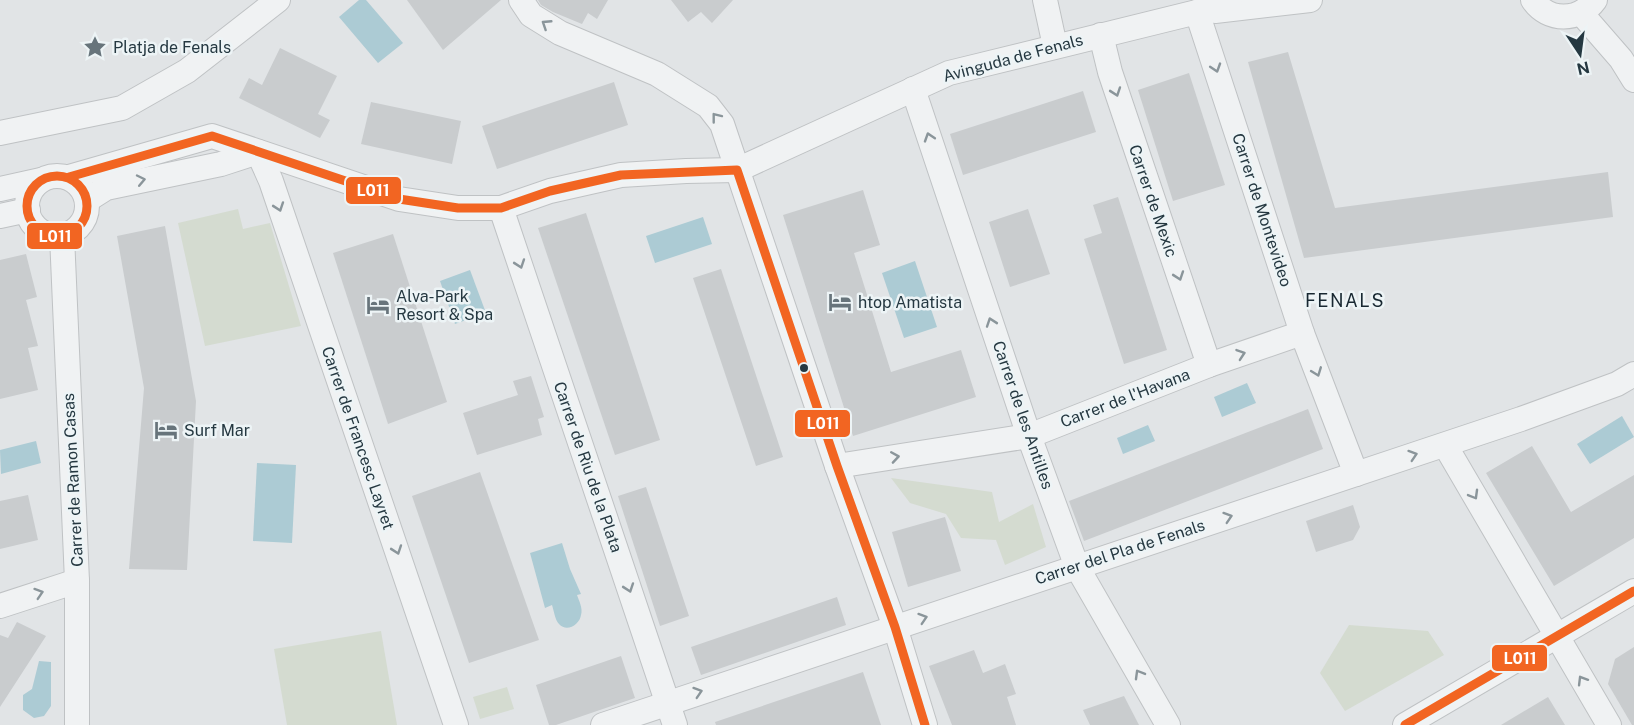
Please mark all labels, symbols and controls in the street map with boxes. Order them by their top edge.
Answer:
one-way arrow [542,20,552,32]
north arrow [1550,24,1610,84]
street label: Avinguda de Fenals [941,30,1085,86]
place icon: Platja de Fenals [82,34,108,60]
place label: Platja de Fenals [113,38,231,57]
text: N [1575,57,1591,79]
one-way arrow [1209,62,1221,73]
one-way arrow [1109,86,1122,97]
one-way arrow [712,112,723,123]
street label: Carrer de Montevideo [1228,131,1296,289]
one-way arrow [923,132,936,143]
street label: Carrer de Mexic [1125,142,1181,260]
one-way arrow [136,175,146,188]
line badge: L011 [345,176,402,205]
text: L011 [356,181,390,200]
one-way arrow [272,201,285,212]
line badge: L011 [26,222,83,250]
text: L011 [38,227,72,246]
one-way arrow [513,258,525,269]
one-way arrow [1172,270,1184,281]
place label: Alva-Park Resort & Spa [396,287,493,324]
hotel icon: htop Amatista [827,289,853,315]
district label: FENALS [1305,290,1385,311]
hotel icon: Alva-Park Resort & Spa [365,292,391,318]
place label: htop Amatista [858,293,962,312]
one-way arrow [986,317,998,328]
street label: Carrer de les Antilles [989,338,1057,492]
street label: Carrer de Francesc Layret [318,344,398,532]
one-way arrow [1235,349,1246,362]
unlabelled marker [798,362,810,374]
street label: Carrer de l'Havana [1058,365,1192,431]
one-way arrow [1310,366,1322,377]
street label: Carrer de Riu de la Plata [550,379,626,555]
street label: Carrer de Ramon Casas [59,393,87,567]
line badge: L011 [794,409,851,438]
text: L011 [806,414,840,433]
hotel icon: Surf Mar [153,417,179,443]
place label: Surf Mar [184,421,250,440]
one-way arrow [1407,450,1418,463]
one-way arrow [890,452,900,464]
one-way arrow [1467,489,1479,499]
one-way arrow [1222,511,1233,524]
street label: Carrer del Pla de Fenals [1033,516,1207,588]
one-way arrow [389,544,402,555]
one-way arrow [621,582,634,593]
one-way arrow [33,588,44,601]
one-way arrow [917,612,928,625]
line badge: L011 [1491,644,1548,672]
text: L011 [1503,649,1537,668]
one-way arrow [1135,670,1146,680]
one-way arrow [1578,676,1589,686]
one-way arrow [692,687,703,699]

